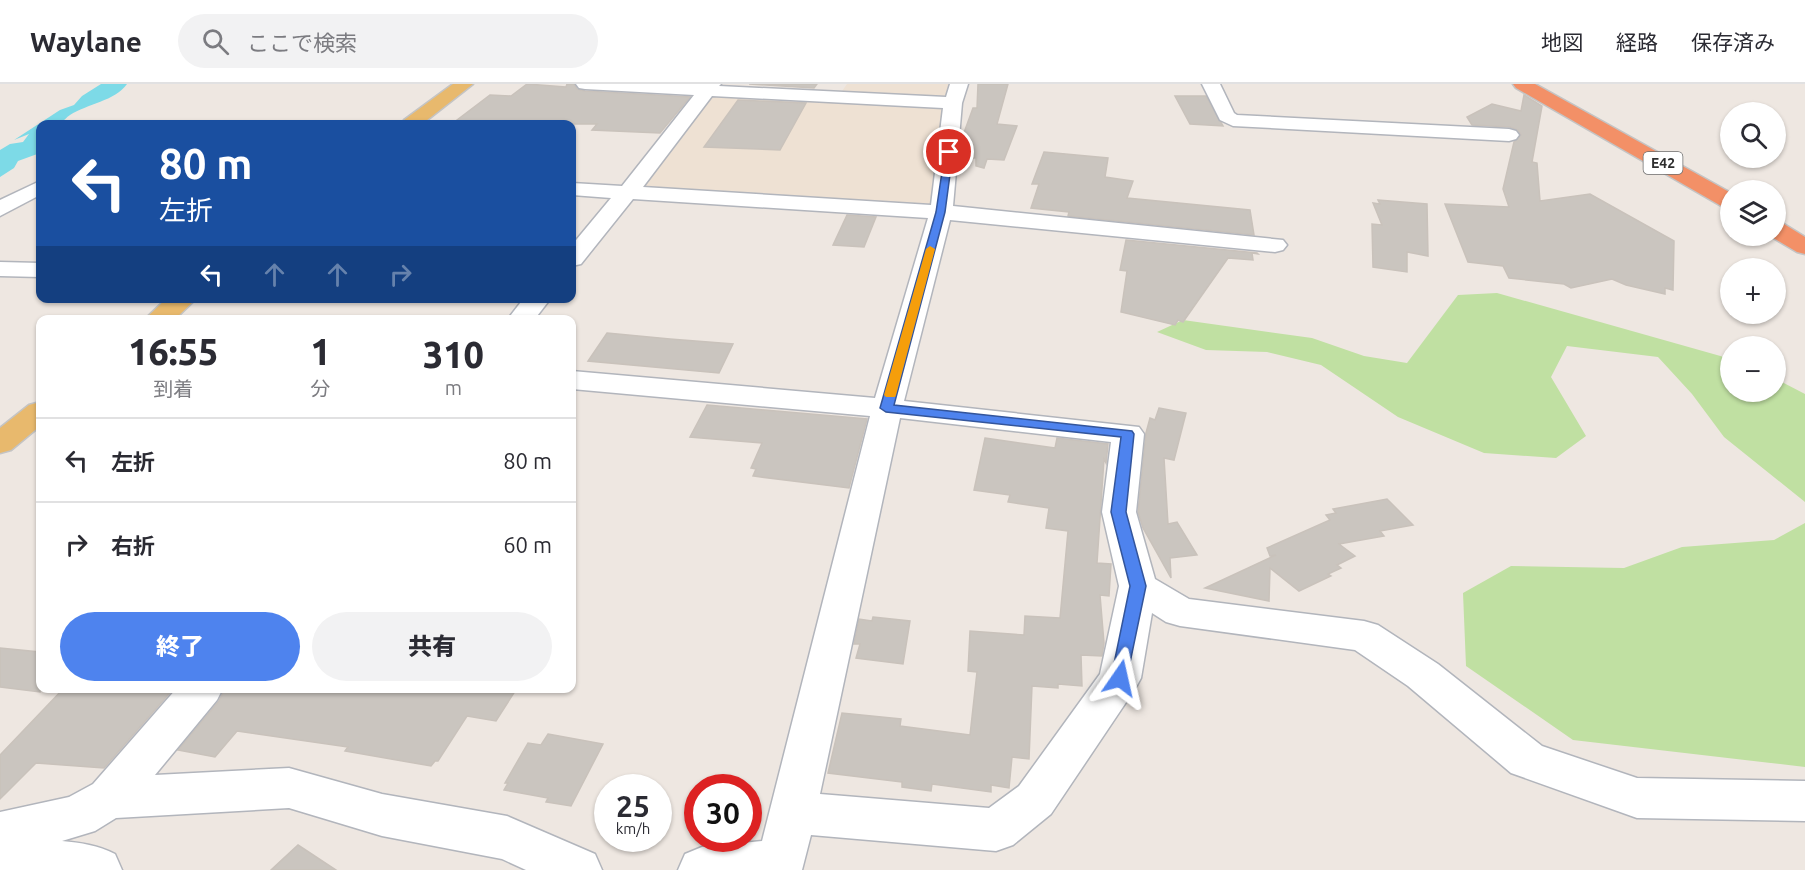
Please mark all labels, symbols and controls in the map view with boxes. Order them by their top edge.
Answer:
search box [178,14,598,68]
icon: search [199,25,232,58]
text: Waylane [30,26,142,57]
text: ここで検索 [247,30,357,55]
text: 地図 [1541,30,1583,54]
text: 経路 [1616,30,1658,54]
text: 保存済み [1691,30,1775,54]
map controls [1720,102,1786,402]
button: search [1720,102,1786,168]
pin [923,126,974,177]
icon: arrive [932,135,965,168]
text: 80 m [159,140,253,187]
icon: left [60,144,138,222]
road number: E42 [1644,152,1682,174]
button: layers [1720,180,1786,246]
text: 左折 [159,195,213,225]
icon: left [195,258,228,291]
icon: ahead [258,258,291,291]
icon: ahead [321,258,354,291]
icon: right [384,258,417,291]
button: + [1720,258,1786,324]
text: 16:55 [128,331,218,372]
text: 1 [310,331,331,372]
text: 310 [423,334,484,375]
button: − [1720,336,1786,402]
text: m [445,376,462,399]
text: 到着 [153,377,193,400]
text: 分 [311,377,331,400]
icon: left [60,444,93,477]
text: 80 m [503,448,552,473]
text: 左折 [111,449,155,474]
icon: right [60,528,93,561]
text: 60 m [503,532,552,557]
text: 右折 [111,533,155,558]
button: 終了 [60,612,300,681]
button: 共有 [312,612,552,681]
position arrow [1088,646,1152,710]
speed limit sign: 30 [684,774,762,852]
text: 25 [616,789,650,823]
text: km/h [616,820,650,837]

